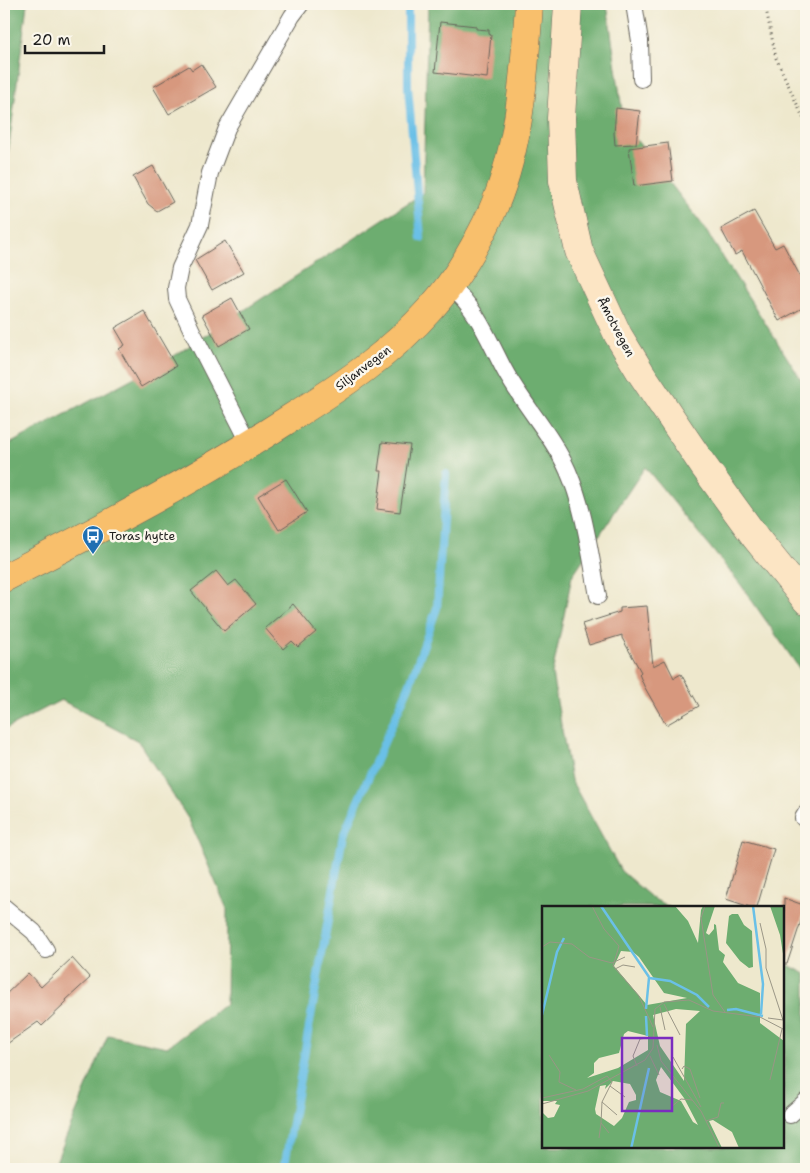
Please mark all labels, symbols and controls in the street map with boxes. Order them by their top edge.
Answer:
scale bar [25,22,104,54]
text: 20 m [32,30,71,50]
street label: Åmotvegen [594,294,638,360]
street label: Siljanvegen [332,342,394,394]
bus stop icon: Toras hytte [81,524,105,555]
place label: Toras hytte [109,528,175,544]
inset map [542,906,785,1148]

